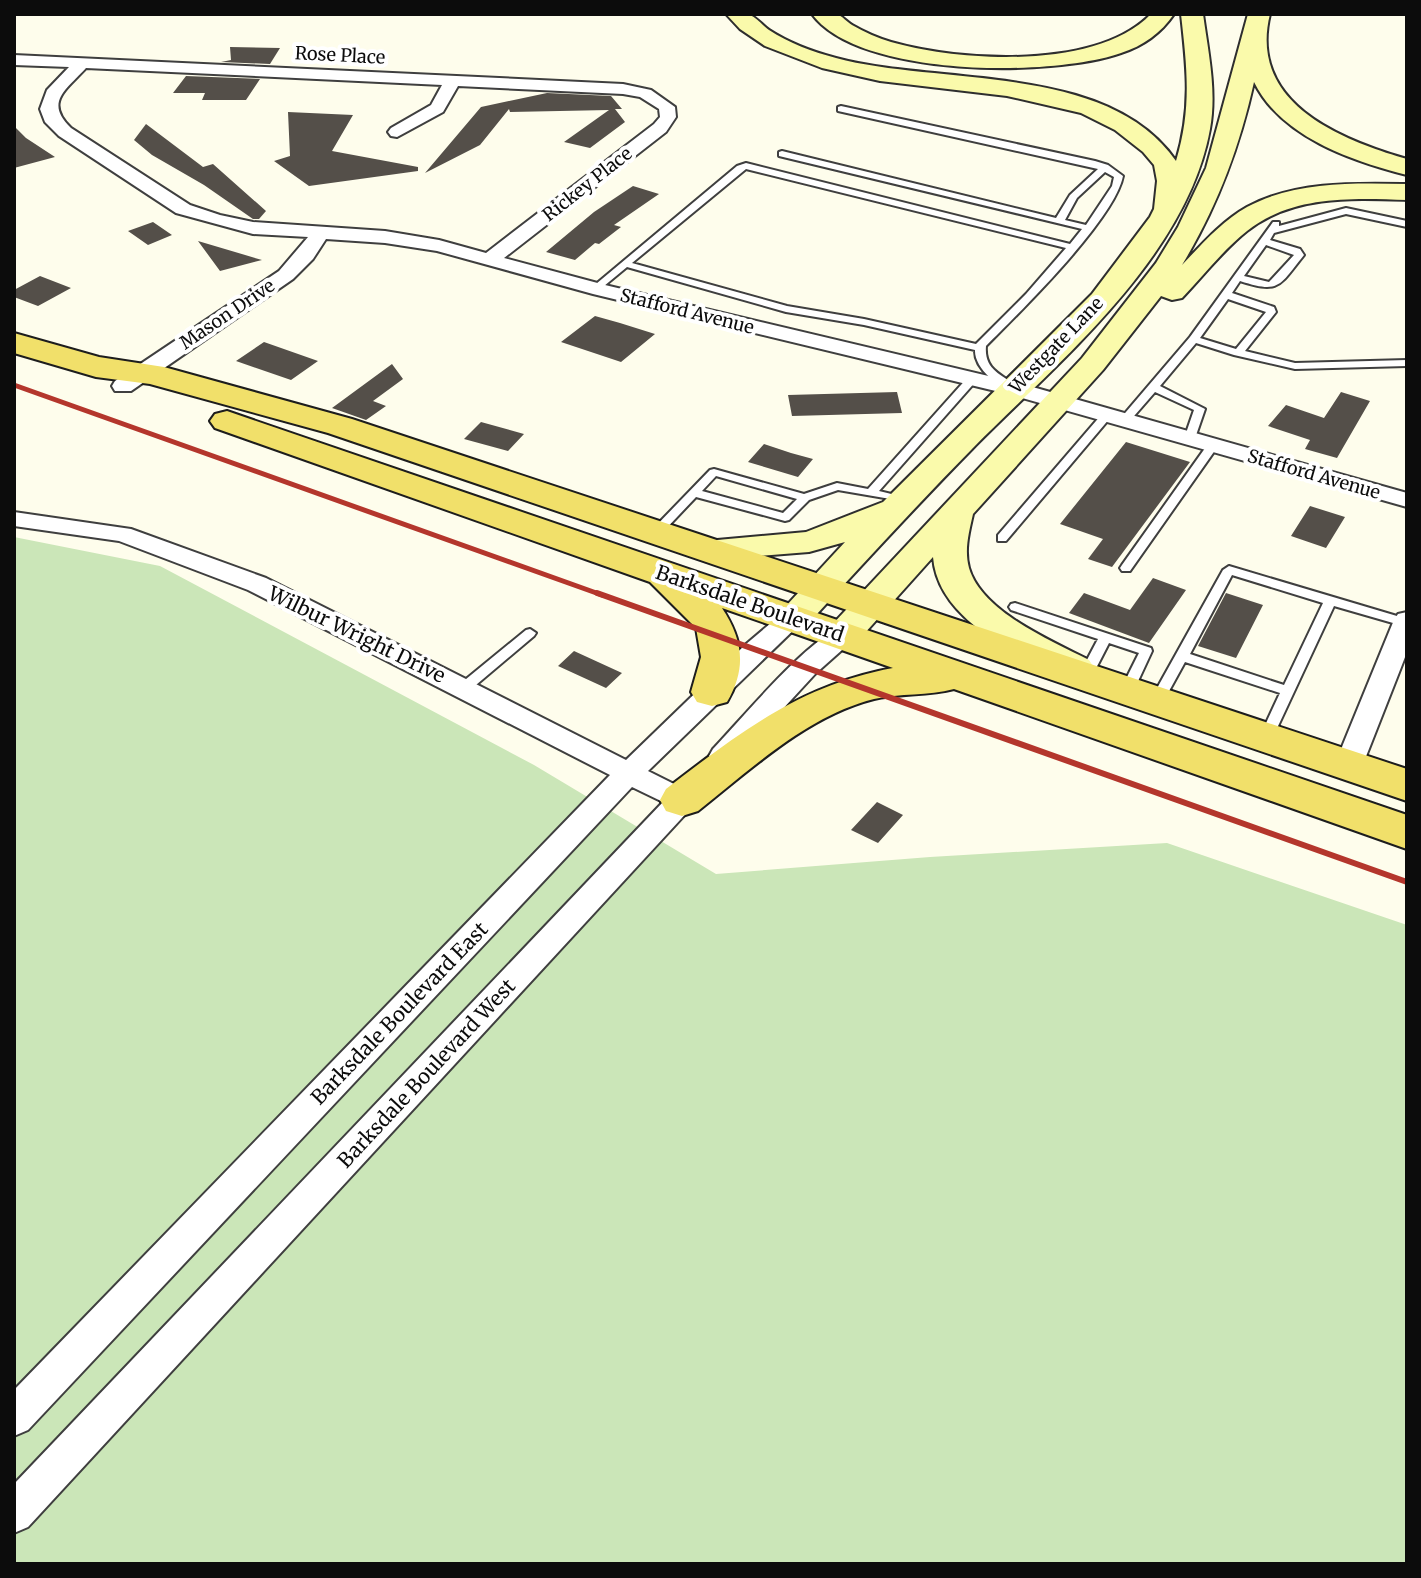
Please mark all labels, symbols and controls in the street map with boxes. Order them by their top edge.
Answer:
street label: Rose Place [294,41,386,69]
street label: Rickey Place [538,142,636,226]
street label: Mason Drive [175,274,279,354]
street label: Stafford Avenue [618,283,756,339]
street label: Westgate Lane [1003,292,1108,399]
street label: Stafford Avenue [1245,444,1383,504]
street label: Barksdale Boulevard [653,559,847,647]
street label: Wilbur Wright Drive [263,580,450,688]
street label: Barksdale Boulevard East [305,916,493,1109]
street label: Barksdale Boulevard West [332,973,520,1173]

